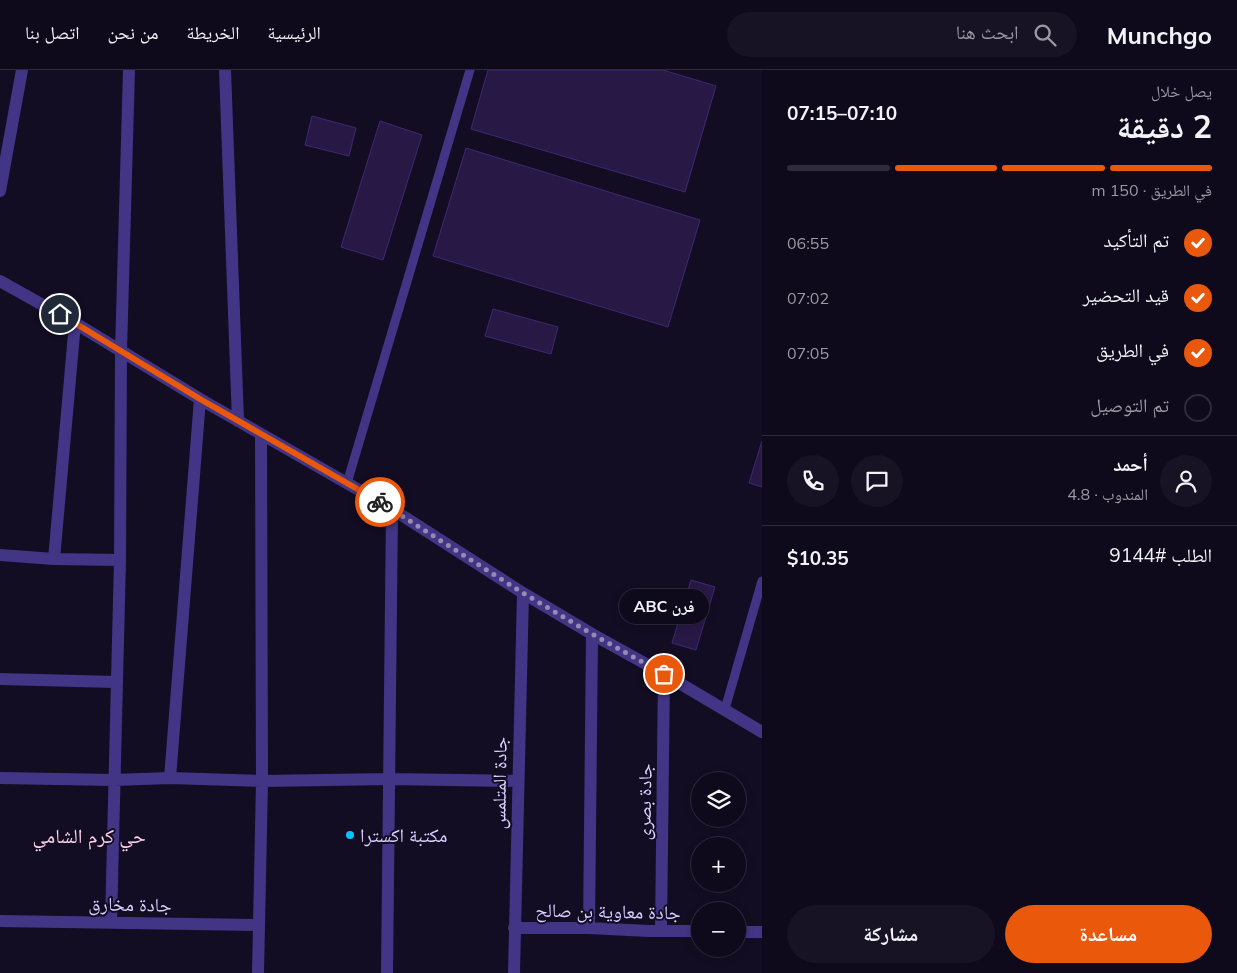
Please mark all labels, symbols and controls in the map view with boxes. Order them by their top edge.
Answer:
search box [727,12,1077,57]
text: ابحث هنا [956,20,1019,44]
text: Munchgo [1107,20,1212,50]
text: اتصل بنا [25,21,80,44]
text: من نحن [108,21,158,44]
text: الخريطة [186,21,239,44]
text: الرئيسية [267,21,321,44]
icon: search [1031,21,1059,49]
text: يصل خلال [1151,81,1212,101]
text: 07:10–07:15 [787,101,897,125]
text: 2 دقيقة [1117,106,1212,146]
text: في الطريق · 150 m [1092,180,1212,200]
text: تم التأكيد [1104,228,1169,252]
icon: check [1184,229,1212,257]
text: 06:55 [787,233,829,253]
text: قيد التحضير [1083,283,1169,307]
icon: check [1184,284,1212,312]
text: 07:02 [787,288,829,308]
pin [39,293,81,335]
icon: home [46,300,74,328]
text: في الطريق [1096,338,1169,362]
icon: check [1184,339,1212,367]
text: 07:05 [787,343,829,363]
text: تم التوصيل [1090,393,1169,417]
text: أحمد [1113,452,1148,476]
button: phone [787,455,839,507]
button: chat [851,455,903,507]
button: person [1160,455,1212,507]
courier [355,477,405,527]
text: المندوب · 4.8 [1067,484,1148,504]
icon: bike [366,488,394,516]
text: الطلب #9144 [1109,543,1212,567]
text: $10.35 [787,546,849,570]
callout: فرن ABC [619,589,709,624]
text: فرن ABC [633,596,695,616]
pin [643,653,685,695]
icon: bag [650,660,678,688]
street label: جادة المتلمس [486,737,512,829]
street label: جادة بصرى [631,763,657,841]
map controls [691,772,746,957]
button: layers [691,772,746,827]
district label: حي كرم الشامي [32,823,146,852]
place label: مكتبة اكسترا [360,823,447,847]
marker: مكتبة اكسترا [344,829,356,841]
button: + [691,837,746,892]
street label: جادة مخارق [88,891,172,917]
street label: جادة معاوية بن صالح [535,898,681,925]
button: − [691,902,746,957]
button: مشاركة [787,905,995,963]
button: مساعدة [1005,905,1212,963]

